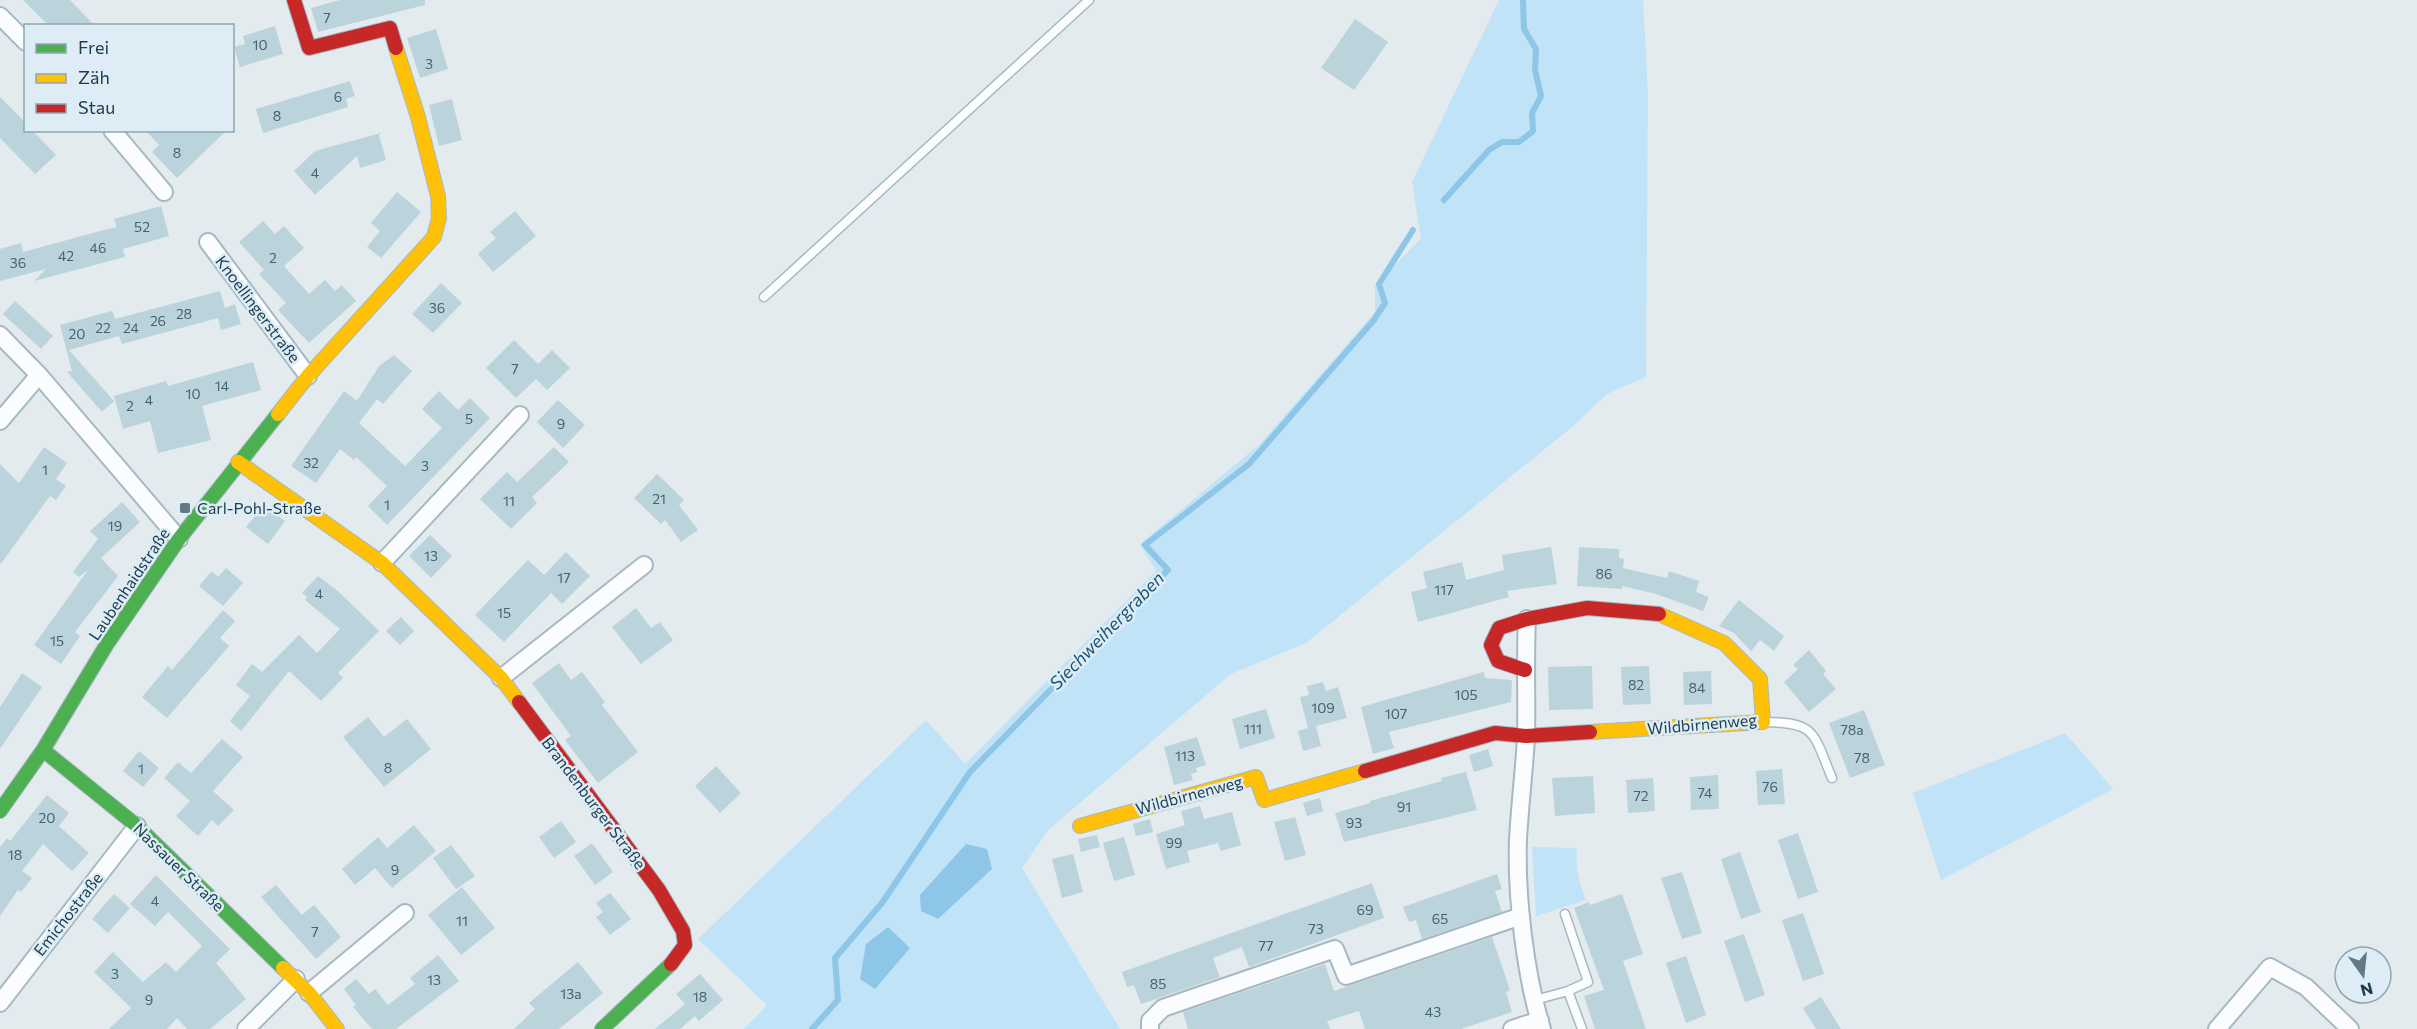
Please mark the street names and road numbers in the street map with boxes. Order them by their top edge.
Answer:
street label: Knoellingerstraße [212,252,305,366]
street label: Laubenhaidstraße [84,524,173,643]
street label: Wildbirnenweg [1646,709,1758,738]
street label: Brandenburger Straße [538,733,650,873]
street label: Wildbirnenweg [1133,771,1245,818]
street label: Nassauer Straße [130,819,229,915]
street label: Emichostraße [29,868,106,959]

